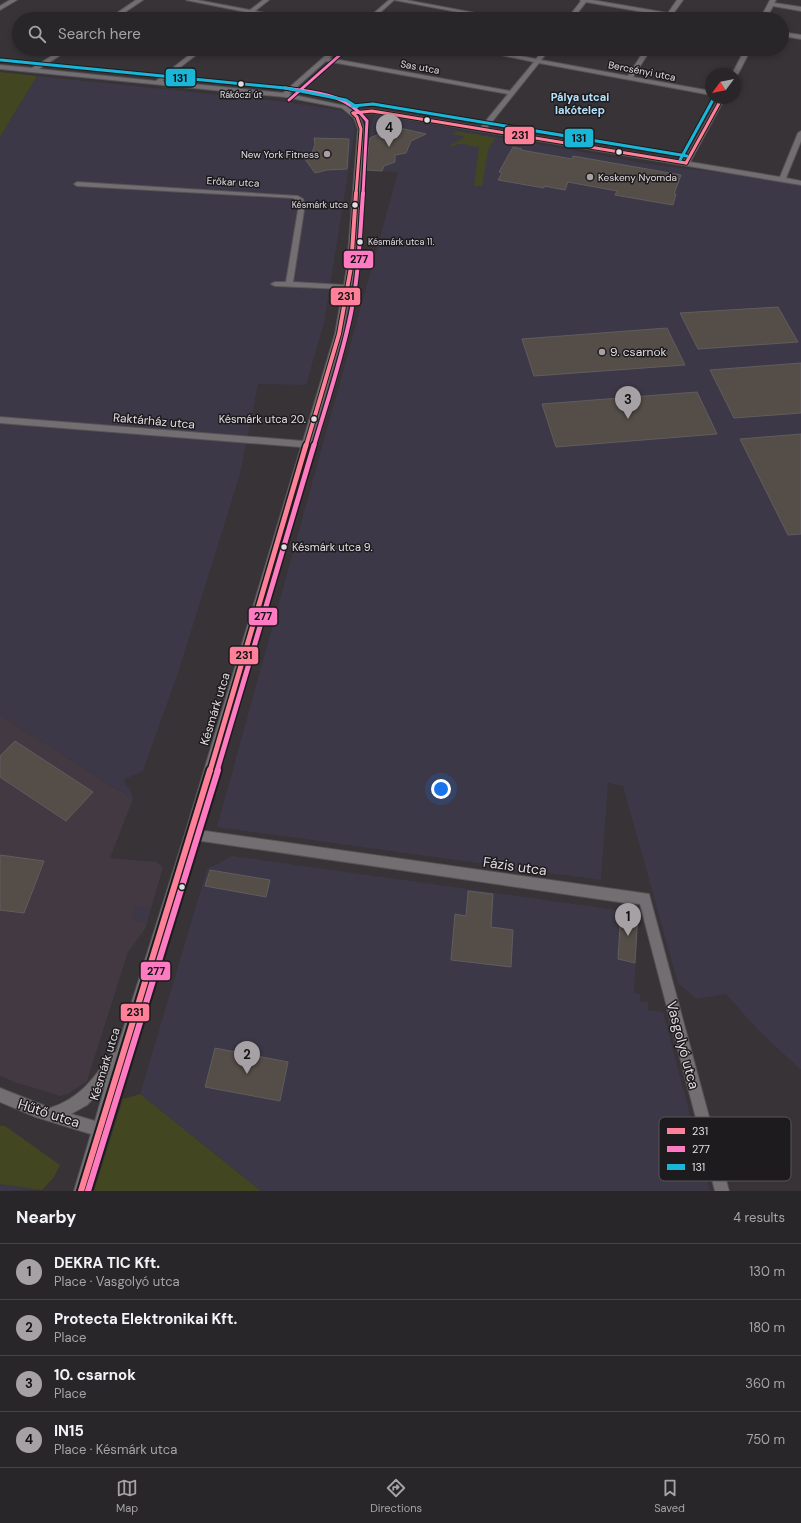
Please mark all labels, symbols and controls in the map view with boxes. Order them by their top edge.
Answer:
search box [12,12,789,56]
icon: search [26,23,48,45]
text: Search here [58,24,141,44]
street label: Sas utca [399,57,441,77]
street label: Bercsényi utca [607,58,677,84]
line badge: 131 [165,68,196,87]
north arrow [705,68,741,104]
text: 131 [173,71,187,85]
marker: Rákóczi út [236,79,246,89]
place label: Rákóczi út [220,89,263,101]
district label: Pálya utcai lakótelep [551,90,609,117]
pin: 4 [376,114,402,147]
unlabelled marker [422,115,432,125]
line badge: 231 [504,126,535,145]
text: 231 [512,128,528,142]
line badge: 131 [564,128,594,148]
text: 131 [572,131,586,145]
unlabelled marker [614,147,624,157]
place label: New York Fitness [241,148,319,161]
marker: New York Fitness [322,149,332,159]
place label: Keskeny Nyomda [598,171,677,184]
marker: Keskeny Nyomda [585,172,595,182]
street label: Erőkar utca [206,174,260,190]
place label: Késmárk utca [292,199,348,211]
marker: Késmárk utca [350,200,360,210]
place label: Késmárk utca 11. [368,236,434,248]
marker: Késmárk utca 11. [355,237,365,247]
line badge: 277 [343,250,374,269]
text: 277 [350,252,368,266]
line badge: 231 [330,287,361,306]
text: 231 [338,289,354,303]
place label: 9. csarnok [610,344,667,360]
marker: 9. csarnok [597,347,607,357]
pin: 3 [615,386,641,419]
street label: Raktárház utca [112,409,196,433]
place label: Késmárk utca 20. [219,412,306,426]
marker: Késmárk utca 20. [309,414,319,424]
place label: Késmárk utca 9. [292,540,373,554]
marker: Késmárk utca 9. [279,542,289,552]
line badge: 277 [248,607,278,626]
text: 277 [254,609,272,623]
line badge: 231 [229,646,259,665]
text: 231 [236,648,252,662]
street label: Késmárk utca [196,671,234,747]
your location [431,779,451,799]
street label: Fázis utca [482,853,548,879]
unlabelled marker [177,882,187,892]
pin: 1 [615,903,641,936]
line badge: 277 [140,961,171,981]
text: 277 [147,964,165,978]
street label: Vasgolyó utca [663,999,703,1091]
line badge: 231 [120,1003,150,1022]
text: 231 [127,1005,143,1019]
street label: Késmárk utca [86,1026,124,1102]
pin: 2 [234,1041,260,1074]
street label: Hűtő utca [16,1095,82,1131]
legend [659,1117,791,1181]
text: 231 [692,1124,708,1138]
text: 277 [692,1142,710,1156]
text: 131 [692,1160,705,1174]
text: Nearby [16,1206,76,1228]
text: 4 results [733,1209,785,1226]
text: DEKRA TIC Kft. [54,1253,160,1273]
text: 1 [27,1263,31,1280]
text: 130 m [749,1263,785,1280]
text: Place · Vasgolyó utca [54,1273,180,1290]
text: Protecta Elektronikai Kft. [54,1309,237,1329]
text: 2 [25,1319,33,1336]
text: 180 m [749,1319,785,1336]
text: Place [54,1329,86,1346]
text: 10. csarnok [54,1365,136,1385]
text: 3 [25,1375,33,1392]
text: 360 m [745,1375,785,1392]
text: Place [54,1385,86,1402]
text: IN15 [54,1421,84,1441]
text: 4 [25,1431,33,1448]
text: 750 m [747,1431,785,1448]
text: Place · Késmárk utca [54,1441,177,1458]
tab: Map [116,1477,138,1515]
tab: Directions [370,1477,422,1515]
tab: Saved [654,1477,685,1515]

